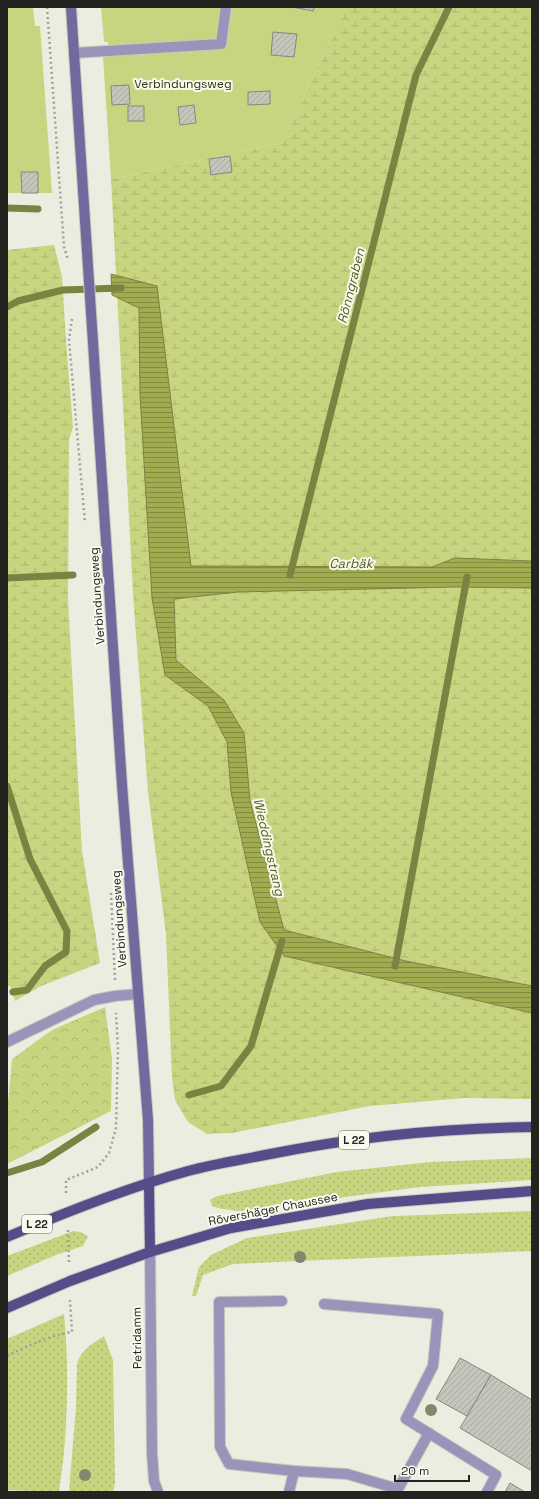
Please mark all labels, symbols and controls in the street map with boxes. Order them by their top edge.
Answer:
park label: Verbindungsweg [134,76,232,92]
water label: Rönngraben [333,246,369,325]
street label: Verbindungsweg [86,547,108,645]
water label: Carbäk [329,555,375,572]
water label: Wieddingstrang [250,797,289,898]
street label: Verbindungsweg [108,870,130,968]
road number: L 22 [339,1131,369,1149]
street label: Rövershäger Chaussee [207,1189,339,1229]
road number: L 22 [22,1215,52,1233]
street label: Petridamm [128,1307,146,1369]
scale bar [395,1457,469,1483]
text: 20 m [401,1463,429,1479]

